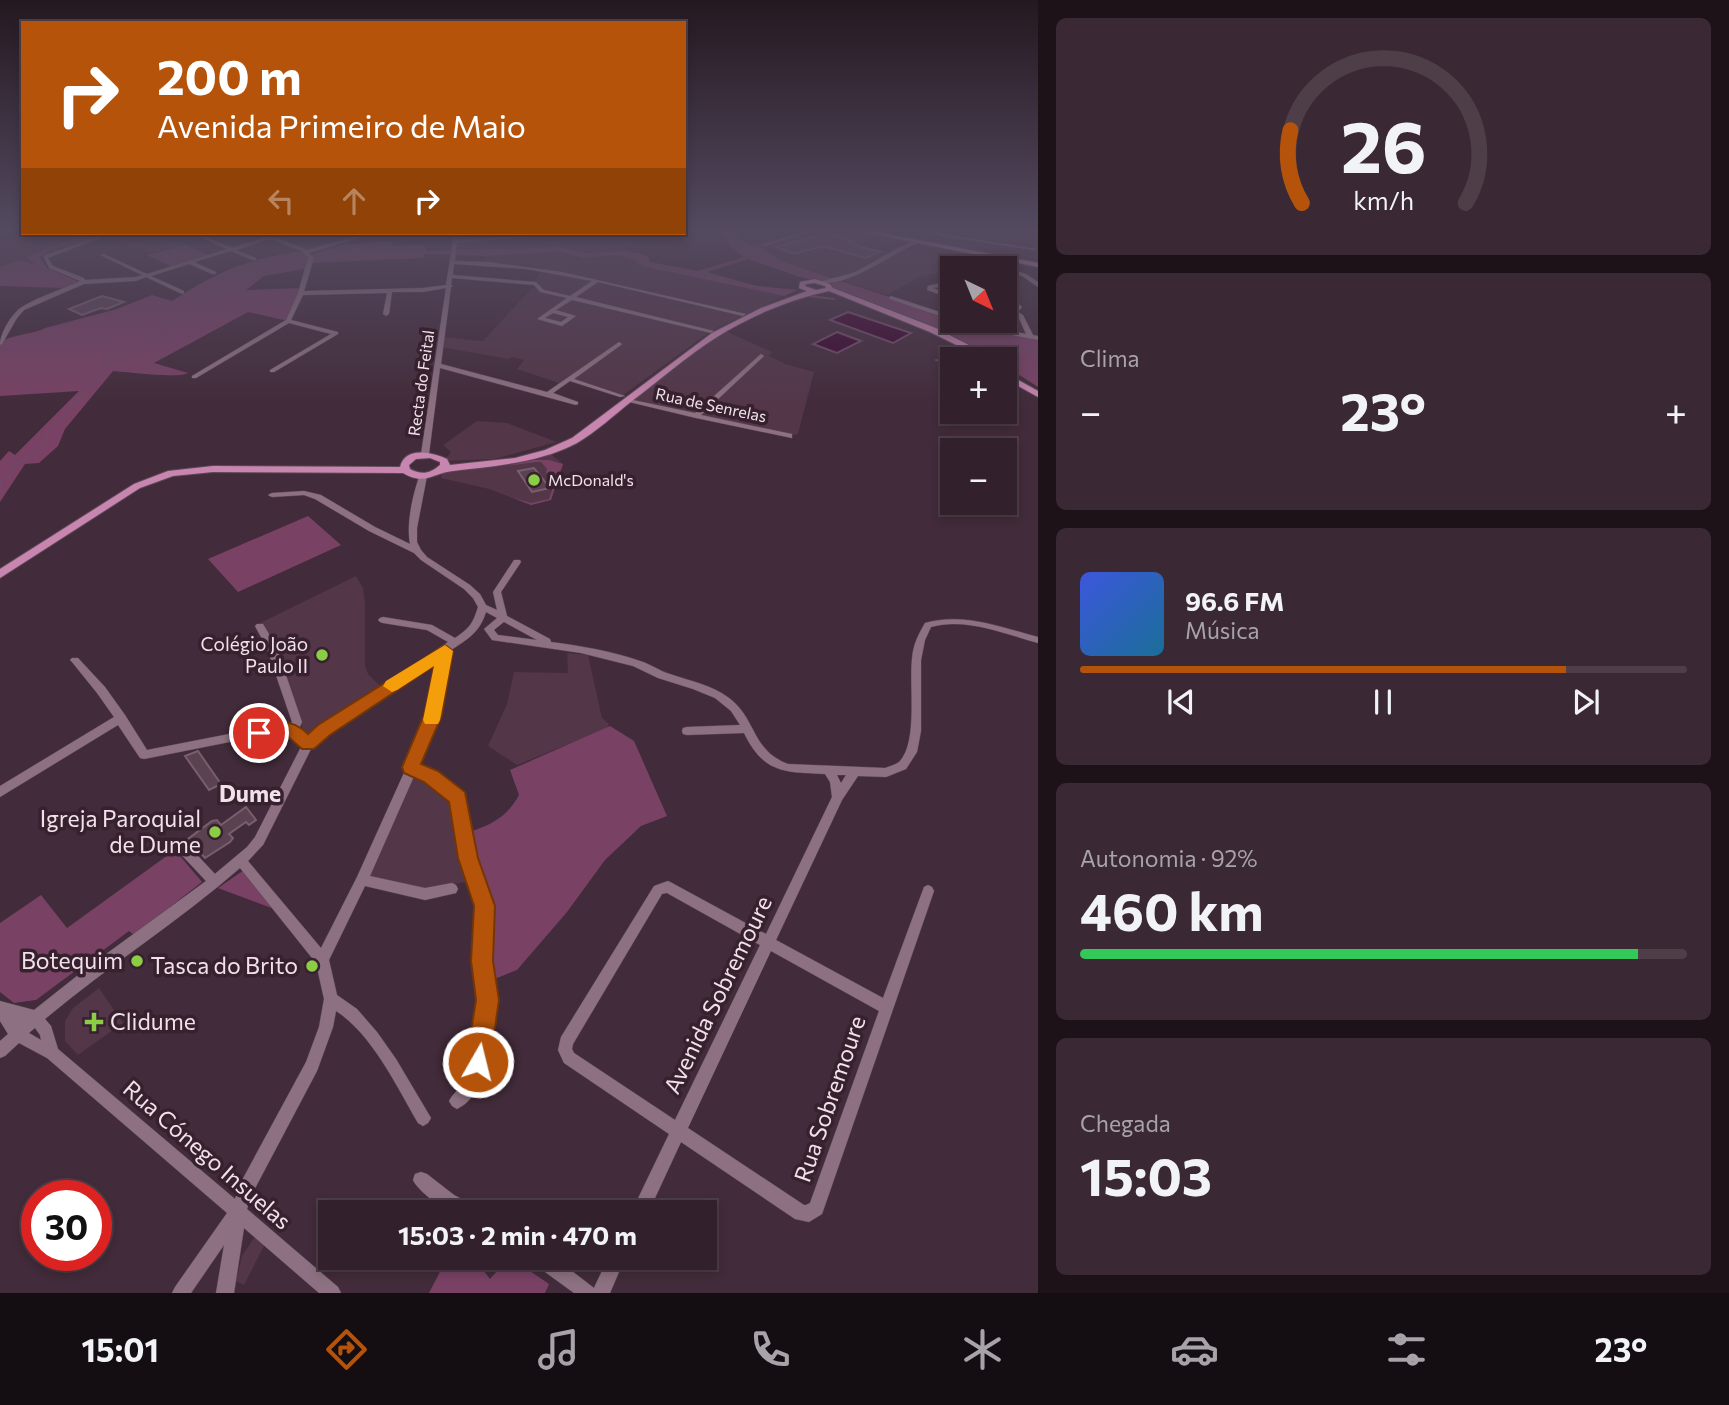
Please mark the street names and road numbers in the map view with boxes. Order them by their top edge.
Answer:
street label: Recta do Feital [404,329,437,437]
street label: Rua de Senrelas [654,383,768,426]
street label: Avenida Sobremoure [657,891,777,1098]
street label: Rua Sobremoure [788,1012,871,1185]
street label: Rua Cónego Insuelas [118,1074,297,1235]

